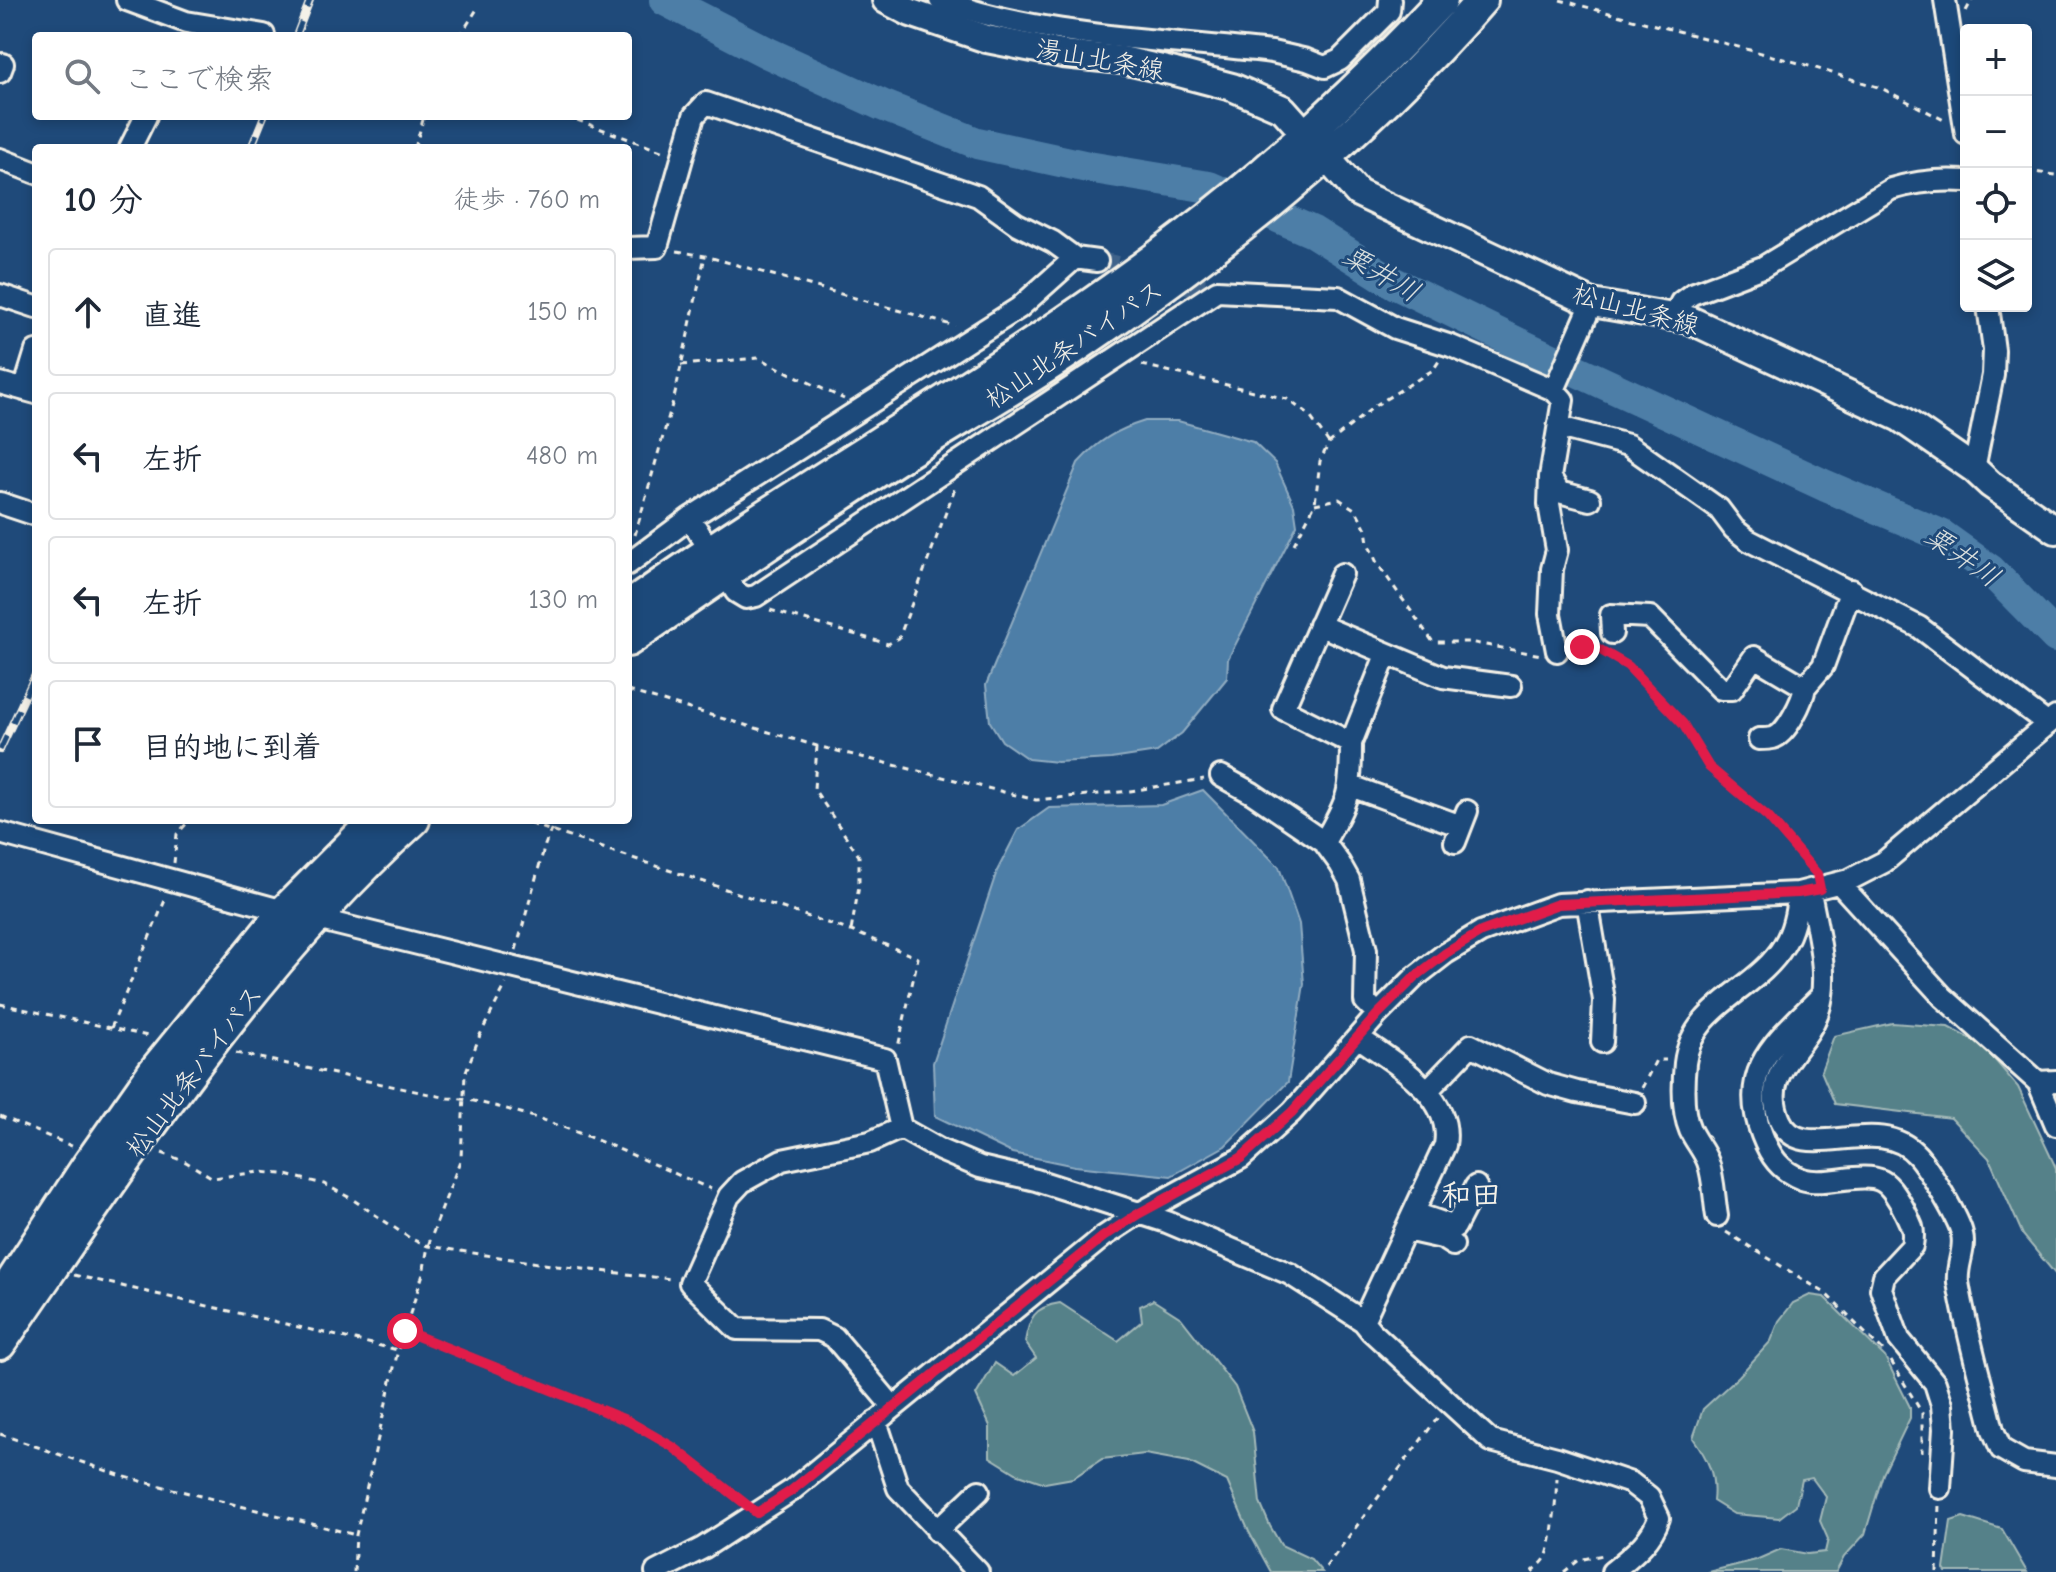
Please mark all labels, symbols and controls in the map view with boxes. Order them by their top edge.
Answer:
map controls [1960,24,2032,312]
button: + [1960,24,2032,96]
search box [32,32,632,120]
street label: 湯山北条線 [1033,34,1166,86]
icon: search [60,54,104,98]
text: ここで検索 [124,62,274,97]
button: − [1960,96,2032,168]
button: locate [1960,168,2032,240]
text: 10 分 [64,180,143,220]
text: 徒歩 · 760 m [454,185,600,215]
water label: 粟井川 [1337,239,1426,309]
button: layers [1960,240,2032,312]
street label: 松山北条バイパス [980,274,1169,415]
street label: 松山北条線 [1569,279,1702,341]
icon: ahead [66,290,110,334]
text: 150 m [528,297,598,327]
text: 直進 [142,298,202,333]
icon: left [66,434,110,478]
text: 480 m [526,441,598,471]
text: 左折 [142,442,202,477]
water label: 粟井川 [1919,520,2006,594]
icon: left [66,578,110,622]
text: 130 m [529,585,598,615]
text: 左折 [142,586,202,621]
route end [1564,629,1600,665]
icon: arrive [66,722,110,766]
text: 目的地に到着 [142,730,322,765]
street label: 松山北条バイパス [120,980,269,1163]
district label: 和田 [1441,1178,1501,1213]
route start [387,1313,423,1349]

